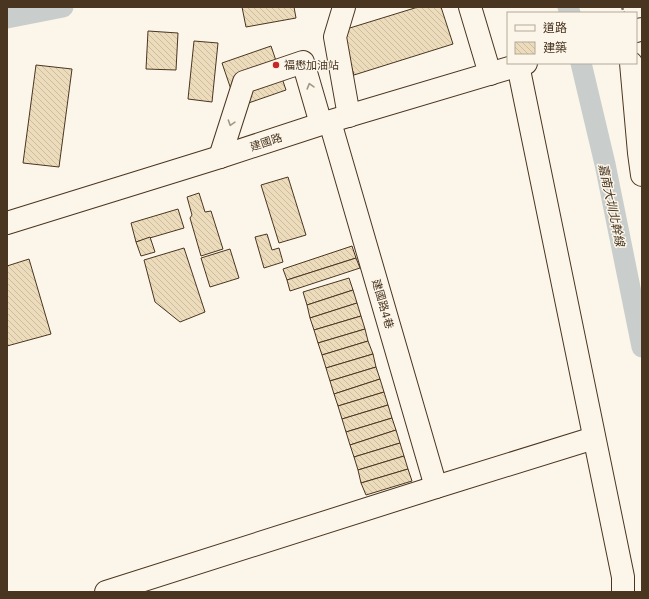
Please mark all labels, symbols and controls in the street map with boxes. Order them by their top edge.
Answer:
legend [507,12,637,64]
text: 道路 [543,20,567,35]
text: 建築 [543,40,567,55]
place label: 福懋加油站 [284,58,339,72]
marker: 福懋加油站 [271,60,281,70]
one-way arrow [306,83,315,90]
one-way arrow [227,119,236,126]
street label: 建國路 [248,130,284,154]
water label: 嘉南大圳北幹線 [596,162,628,250]
street label: 建國路4巷 [369,278,397,330]

